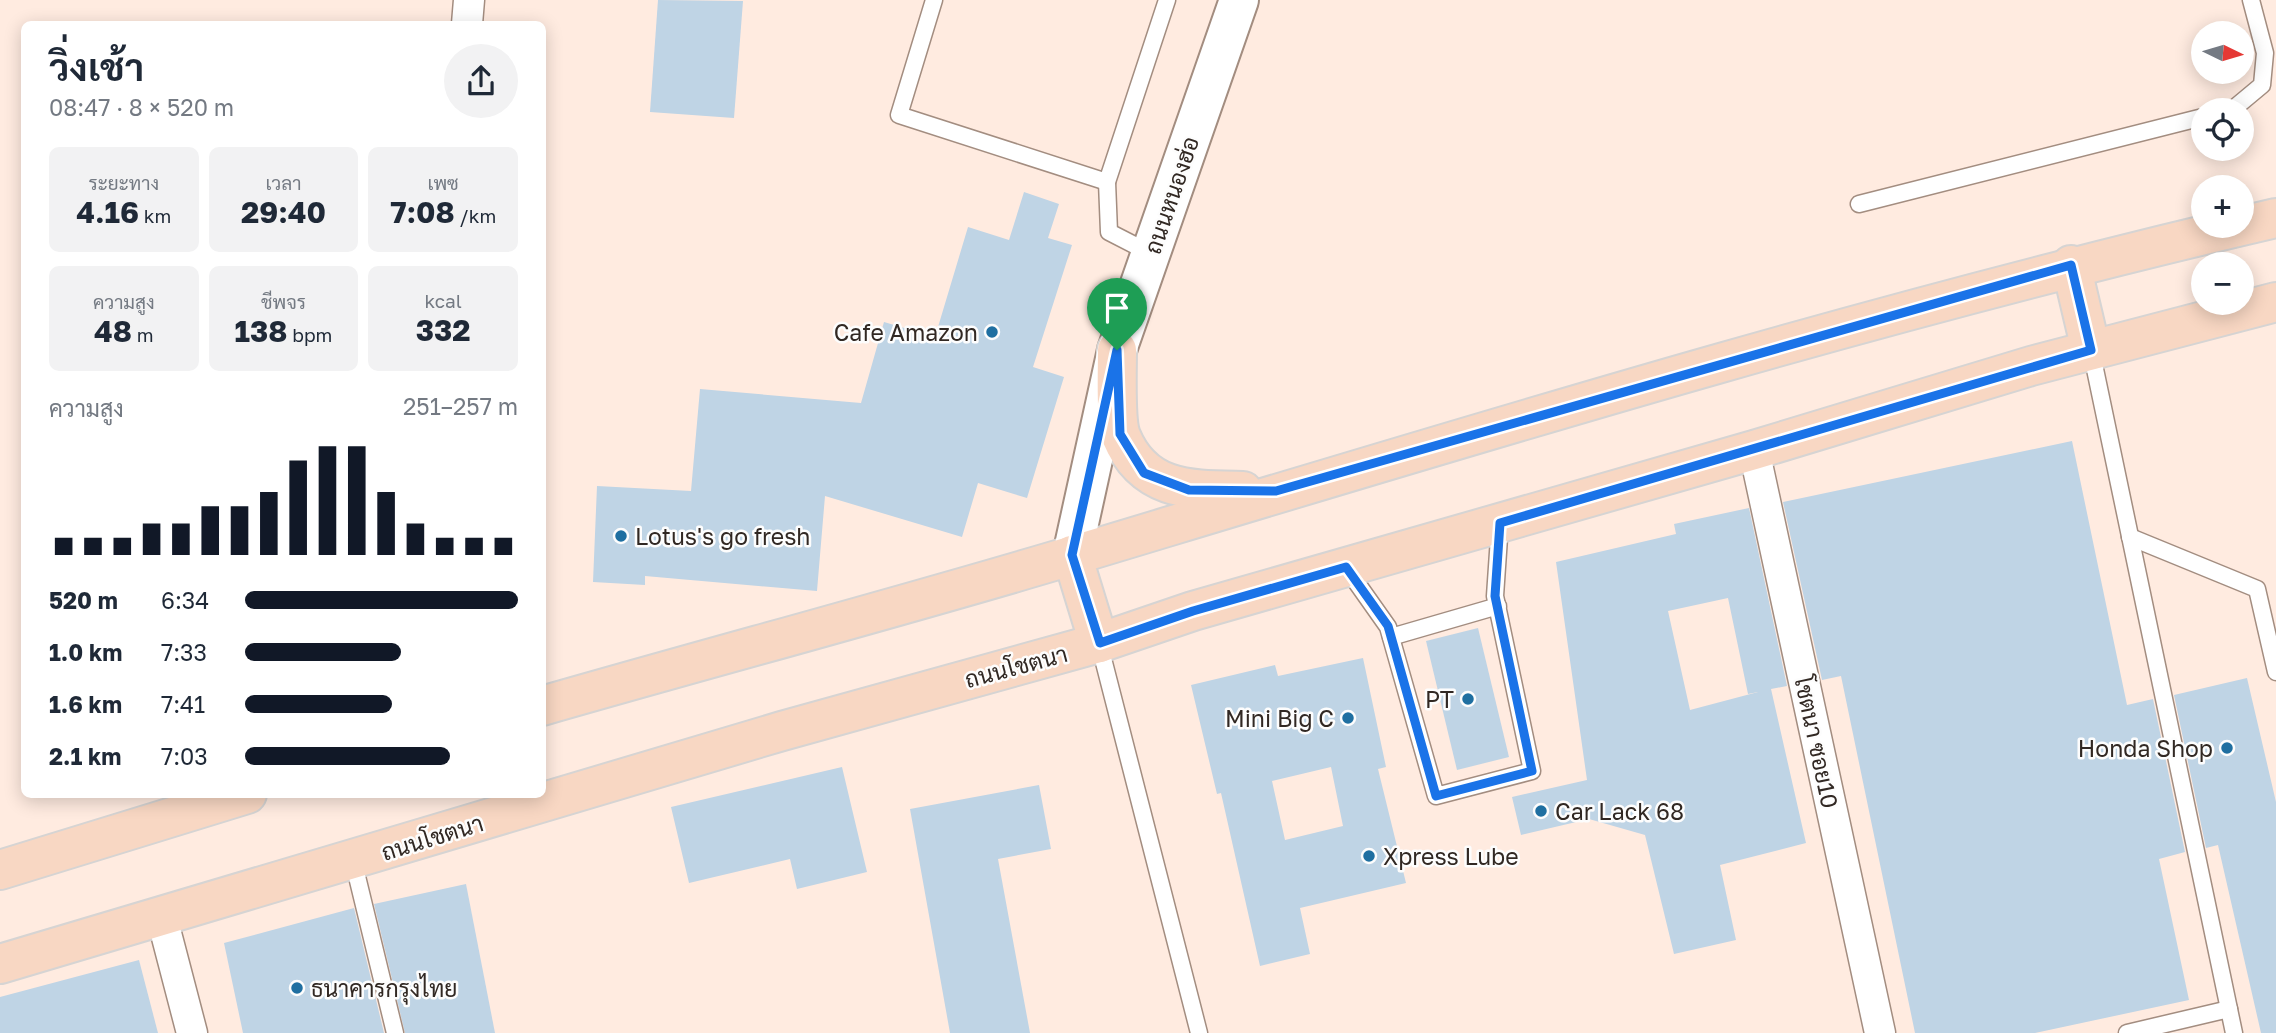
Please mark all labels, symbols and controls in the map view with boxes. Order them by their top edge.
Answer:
north arrow [2191,21,2254,84]
map controls [2191,21,2254,315]
text: วิ่งเช้า [49,44,144,89]
button: share [444,44,518,118]
text: 08:47 · 8 × 520 m [49,93,234,121]
button: locate [2191,98,2254,161]
street label: ถนนหนองฮ่อ [1138,133,1204,257]
text: ระยะทาง [88,171,159,194]
text: เวลา [266,171,301,194]
text: เพซ [428,171,459,194]
button: + [2191,175,2254,238]
text: 4.16 [76,194,139,230]
text: 29:40 [241,194,326,230]
text: 7:08 [390,194,455,230]
text: km [139,204,171,227]
text: /km [455,204,496,227]
button: − [2191,252,2254,315]
pin [1087,278,1147,350]
text: kcal [424,289,462,312]
icon: arrive [1098,289,1136,327]
text: ความสูง [93,290,155,313]
text: ชีพจร [261,290,306,313]
text: 332 [416,312,471,348]
text: 48 [94,313,132,349]
text: 138 [235,313,288,349]
place label: Cafe Amazon [834,318,978,346]
text: m [132,323,154,346]
text: bpm [288,323,332,346]
marker: Cafe Amazon [984,324,1000,340]
text: 251–257 m [403,392,518,420]
text: ความสูง [49,394,124,422]
place label: Lotus's go fresh [635,522,811,550]
marker: Lotus's go fresh [613,528,629,544]
text: 520 m [49,586,118,614]
text: 6:34 [161,586,209,614]
text: 1.0 km [49,638,122,666]
text: 7:33 [161,638,207,666]
street label: ถนนโชตนา [961,638,1070,693]
street label: โชตนา ซอย10 [1789,671,1846,811]
place label: PT [1425,685,1454,713]
text: 1.6 km [49,690,122,718]
text: 7:41 [161,690,205,718]
marker: PT [1460,691,1476,707]
place label: Mini Big C [1225,704,1334,732]
marker: Mini Big C [1340,710,1356,726]
place label: Honda Shop [2078,734,2213,762]
marker: Honda Shop [2219,740,2235,756]
text: 2.1 km [49,742,121,770]
text: 7:03 [161,742,208,770]
place label: Car Lack 68 [1555,797,1684,825]
marker: Car Lack 68 [1533,803,1549,819]
street label: ถนนโชตนา [377,807,486,866]
place label: Xpress Lube [1383,842,1519,870]
marker: Xpress Lube [1361,848,1377,864]
place label: ธนาคารกรุงไทย [311,973,458,1005]
marker: ธนาคารกรุงไทย [289,980,305,996]

